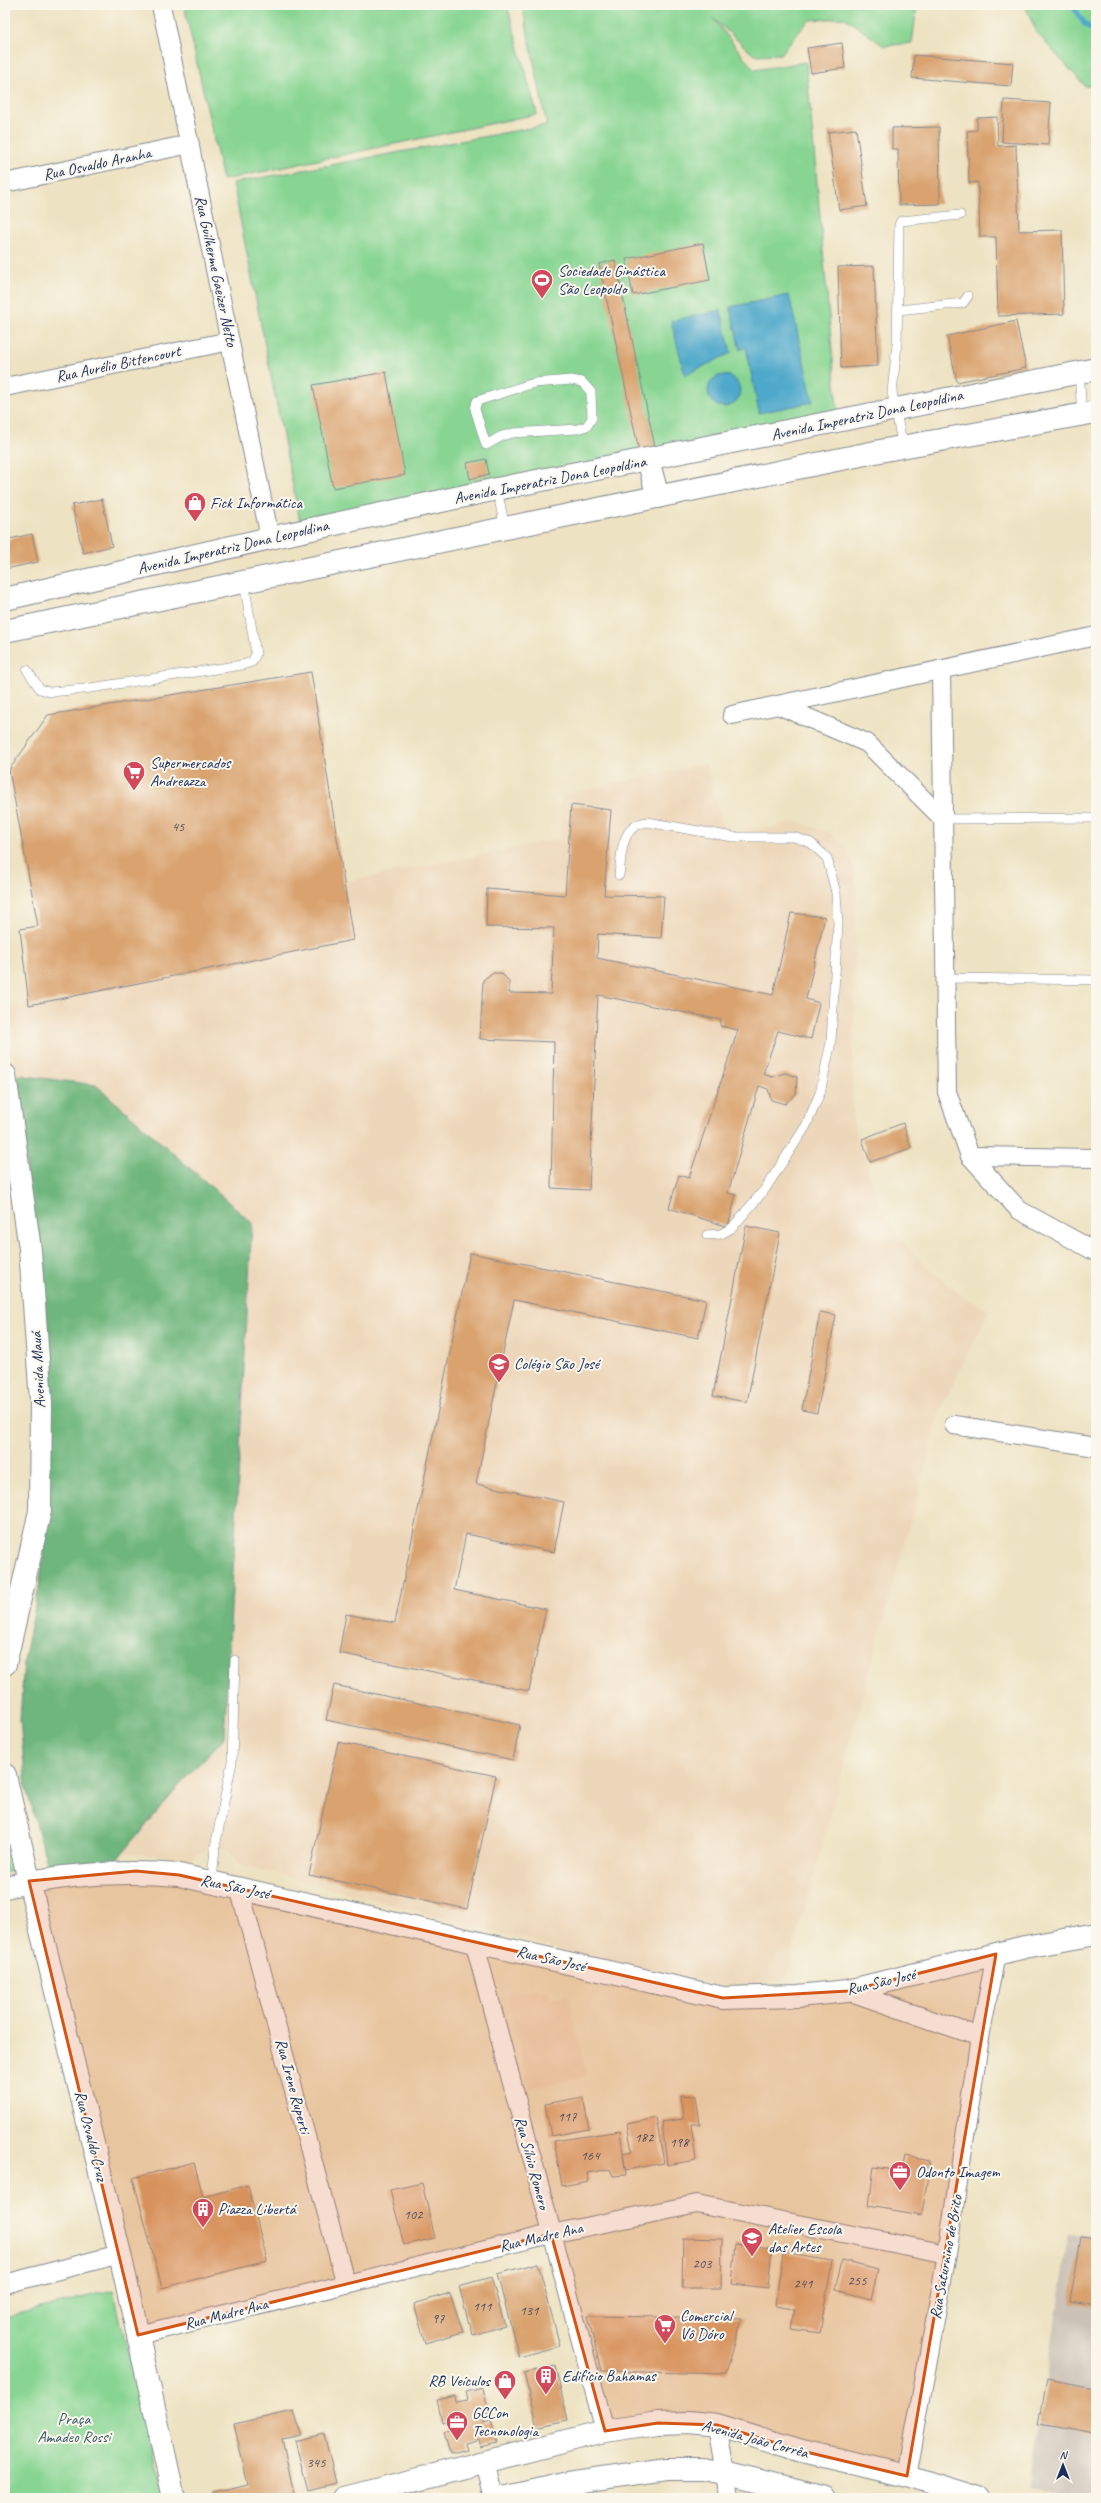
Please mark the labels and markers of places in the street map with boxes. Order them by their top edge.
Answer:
place label: Sociedade Ginástica São Leopoldo [558,261,666,299]
sports icon: Sociedade Ginástica São Leopoldo [529,267,555,300]
shop icon: Fick Informática [182,490,208,523]
place label: Fick Informática [210,493,303,513]
place label: Supermercados Andreazza [150,753,232,791]
supermarket icon: Supermercados Andreazza [121,759,147,792]
school or university icon: Colégio São José [486,1351,512,1384]
place label: Colégio São José [514,1354,602,1374]
office icon: Odonto Imagem [887,2159,913,2192]
place label: Odonto Imagem [916,2162,1001,2182]
building icon: Piazza Libertá [190,2196,216,2229]
place label: Piazza Libertá [218,2199,298,2219]
place label: Atelier Escola das Artes [768,2219,843,2257]
school or university icon: Atelier Escola das Artes [739,2225,765,2258]
place label: Comercial Vô Dóro [680,2306,735,2344]
supermarket icon: Comercial Vô Dóro [652,2312,678,2345]
building icon: Edifício Bahamas [533,2363,559,2396]
place label: Edifício Bahamas [562,2366,657,2386]
shop icon: RB Veículos [492,2368,518,2401]
place label: RB Veículos [428,2371,492,2391]
place label: GCCon Tecnonologia [472,2403,539,2441]
office icon: GCCon Tecnonologia [444,2409,470,2442]

